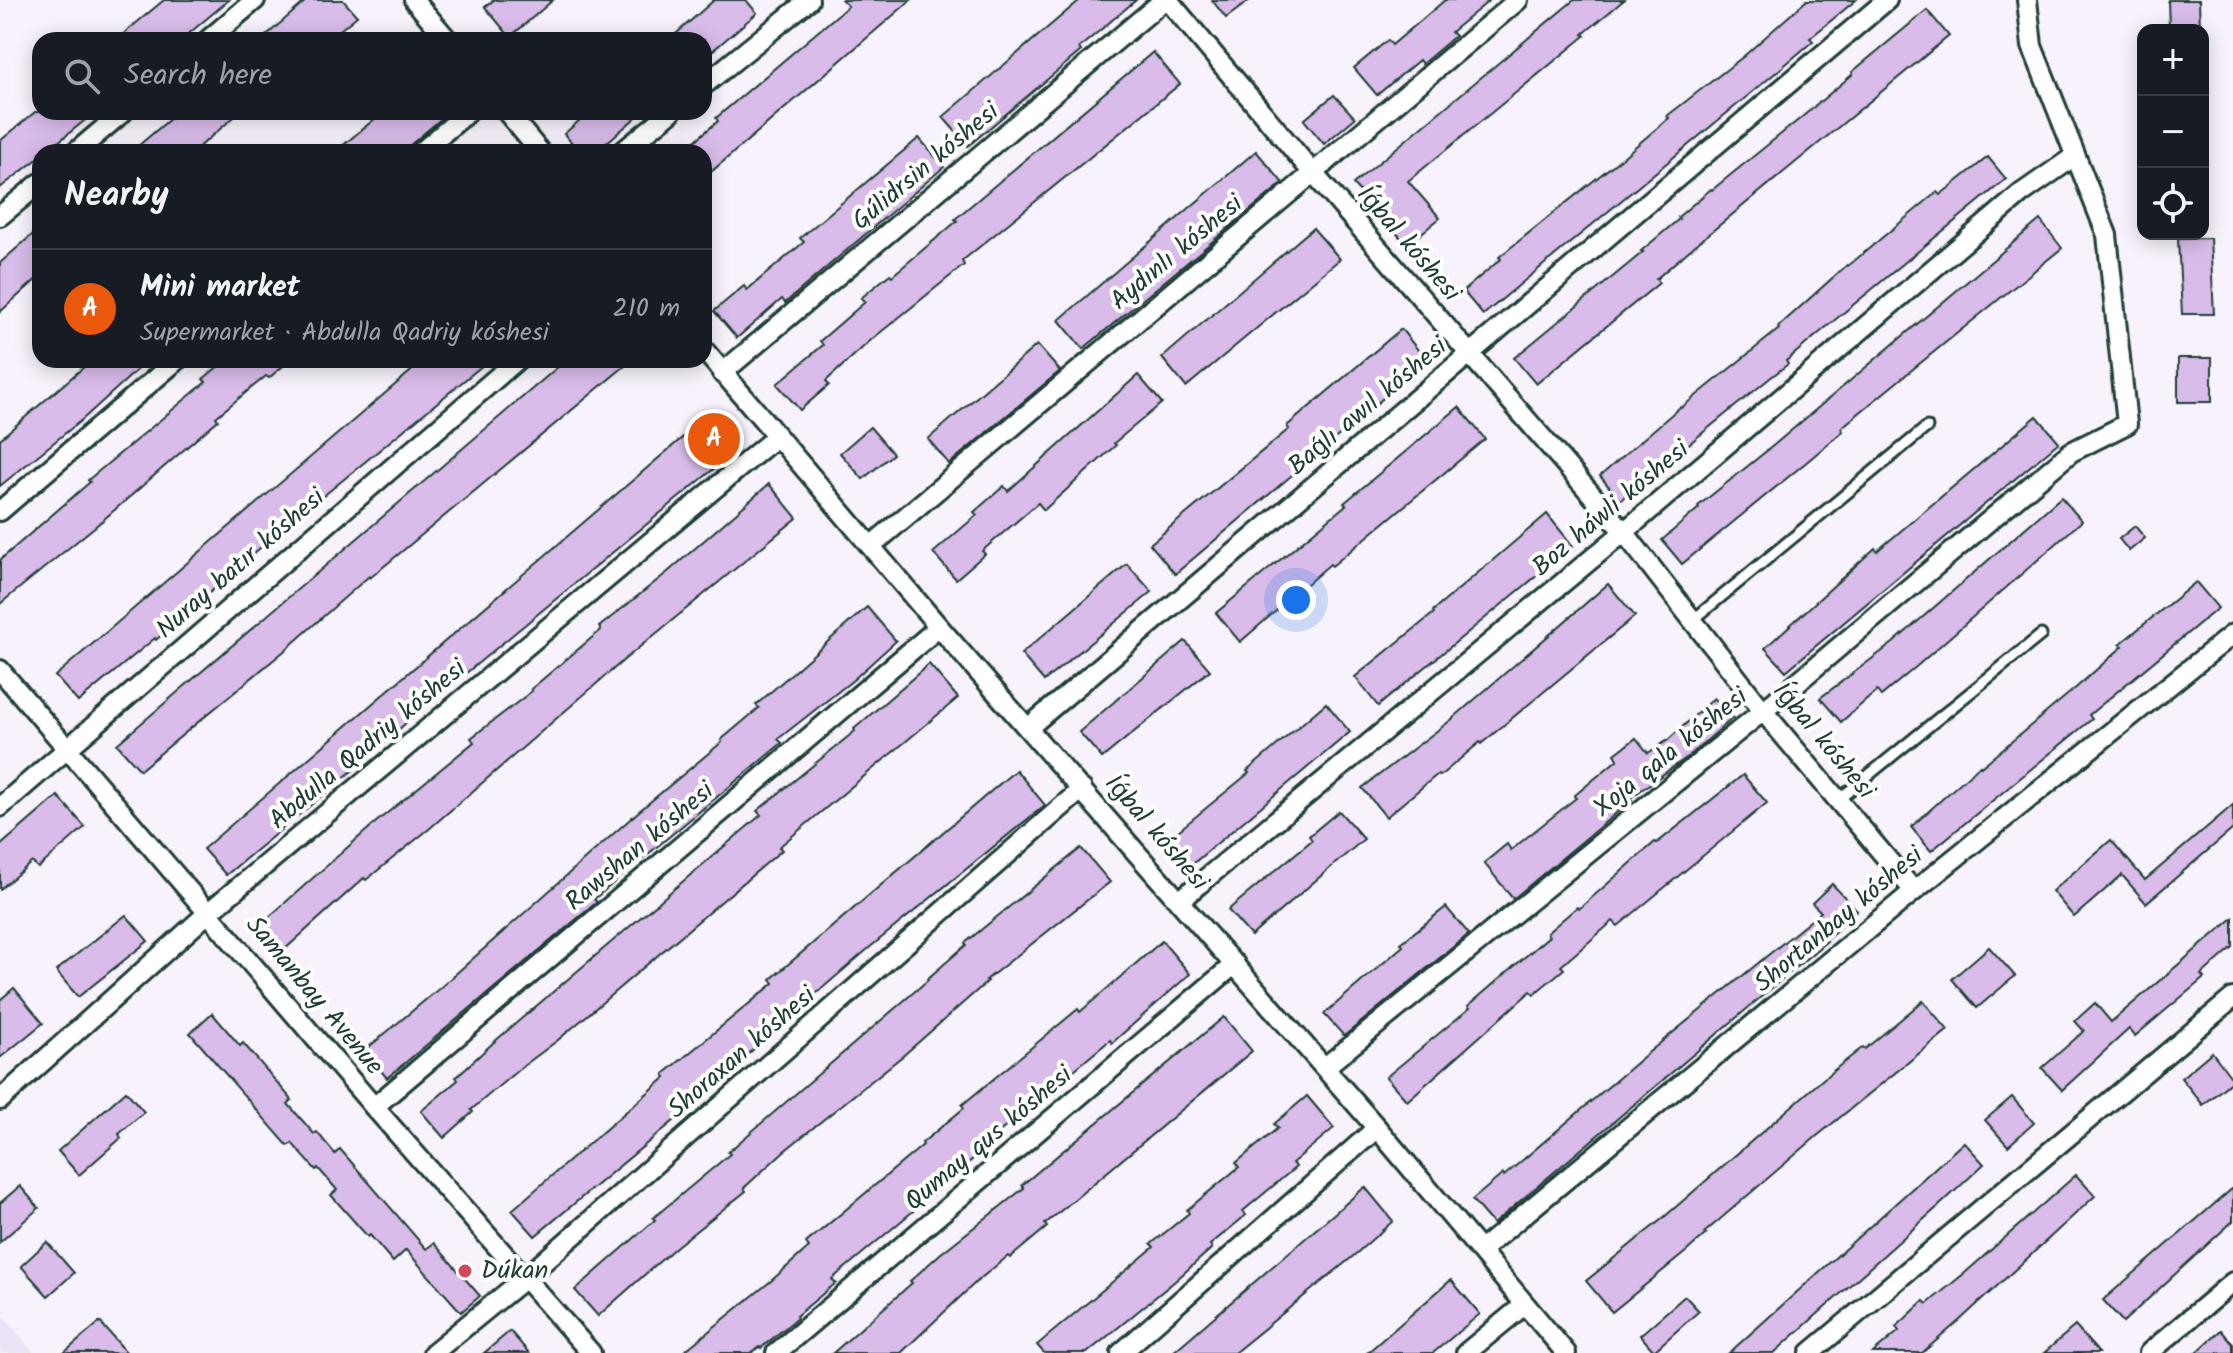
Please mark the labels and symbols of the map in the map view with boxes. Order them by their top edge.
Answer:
street label: Gúlidrsin kóshesi [843,91,1011,242]
street label: Íǵbal kóshesi [1345,176,1472,313]
street label: Aydınlı kóshesi [1101,183,1254,321]
street label: Baǵlı awıl kóshesi [1279,326,1459,487]
pin: A [688,409,740,469]
street label: Boz háwli kóshesi [1523,429,1701,588]
street label: Nuray batır kóshesi [147,477,337,650]
your location [1276,580,1316,620]
street label: Abdulla Qadriy kóshesi [260,648,478,841]
street label: Íǵbal kóshesi [1761,673,1886,811]
street label: Xoja qala kóshesi [1584,676,1759,829]
street label: Íǵbal kóshesi [1093,765,1220,902]
street label: Rawshan kóshesi [556,771,725,922]
street label: Shortanbay kóshesi [1745,835,1935,1004]
street label: Samanbay Avenue [234,907,394,1085]
street label: Shoraxan kóshesi [658,975,827,1130]
street label: Qumay qus kóshesi [895,1055,1084,1222]
place label: Dúkan [481,1250,548,1292]
marker: Dúkan [456,1262,474,1280]

